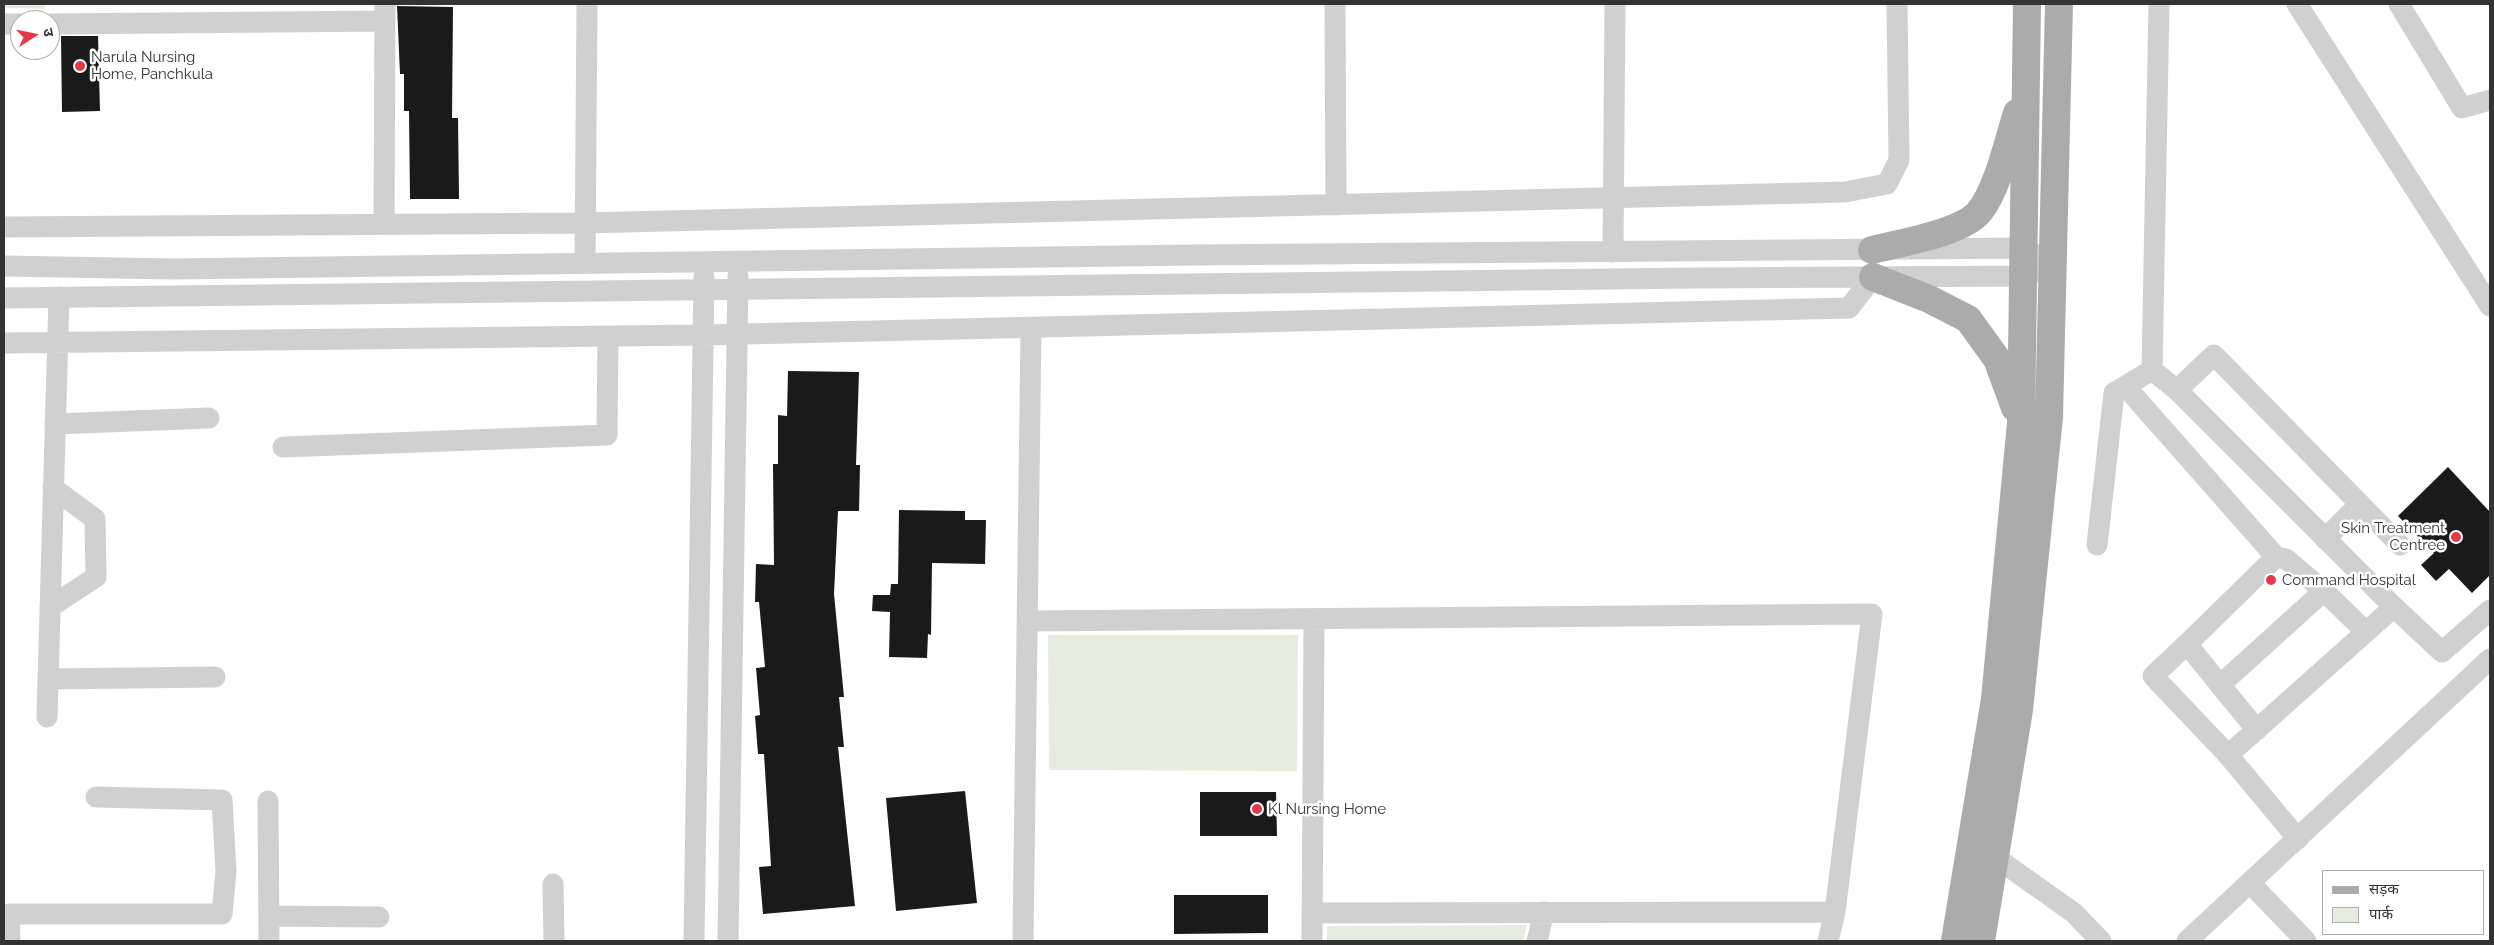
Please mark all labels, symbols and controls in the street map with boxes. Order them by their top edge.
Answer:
north arrow [10,10,60,60]
text: उ [40,27,57,38]
place label: Narula Nursing Home, Panchkula [91,48,213,83]
marker: Narula Nursing Home, Panchkula [73,59,87,73]
place label: Skin Treatment Centree [2341,519,2445,554]
marker: Skin Treatment Centree [2449,530,2463,544]
place label: Command Hospital [2282,571,2416,589]
marker: Command Hospital [2264,573,2278,587]
place label: Kl Nursing Home [1268,800,1386,818]
marker: Kl Nursing Home [1250,802,1264,816]
legend [2322,870,2484,935]
text: सड़क [2369,880,2399,898]
text: पार्क [2369,905,2393,923]

